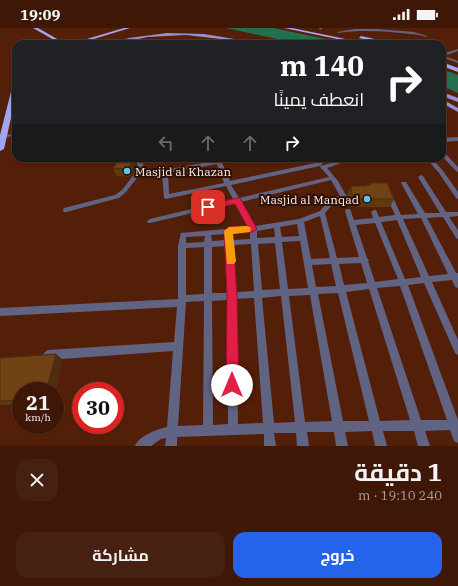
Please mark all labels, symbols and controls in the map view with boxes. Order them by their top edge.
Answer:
text: 19:09 [20,5,61,24]
text: 140 m [280,47,364,84]
icon: right [378,56,430,108]
text: انعطف يمينًا [273,88,364,111]
icon: left [155,132,177,154]
icon: ahead [197,132,219,154]
icon: ahead [239,132,261,154]
icon: right [281,132,303,154]
place label: Masjid al Khazan [135,164,231,179]
marker: Masjid al Khazan [122,166,132,176]
pin [191,190,225,224]
place label: Masjid al Manqad [260,192,359,207]
marker: Masjid al Manqad [362,194,372,204]
icon: arrive [197,196,219,218]
position arrow [211,364,253,406]
speed limit sign: 30 [72,382,124,434]
text: 21 [26,389,50,416]
text: km/h [25,411,51,424]
text: 1 دقيقة [354,456,442,488]
button: close [16,459,58,501]
text: 240 m · 19:10 [358,487,442,504]
button: مشاركة [16,532,225,578]
button: خروج [233,532,442,578]

